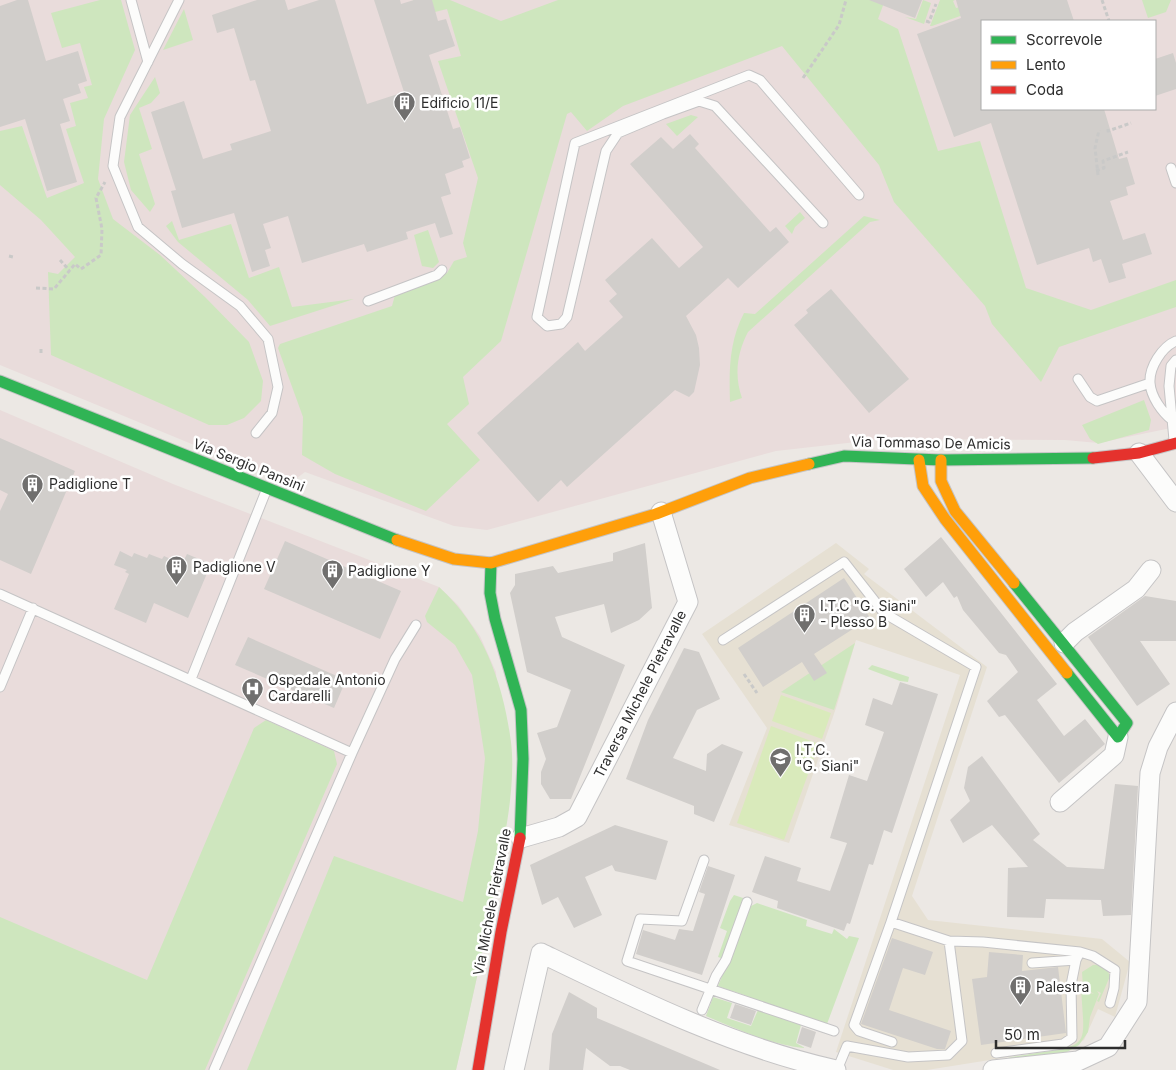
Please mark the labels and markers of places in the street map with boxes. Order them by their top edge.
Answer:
building icon: Edificio 11/E [393,91,417,122]
place label: Edificio 11/E [421,94,499,111]
building icon: Padiglione T [21,472,45,503]
place label: Padiglione T [49,475,131,492]
building icon: Padiglione V [165,555,189,586]
place label: Padiglione V [193,558,276,575]
building icon: Padiglione Y [320,559,344,590]
place label: Padiglione Y [348,562,431,579]
place label: I.T.C "G. Siani" - Plesso B [820,597,917,630]
building icon: I.T.C "G. Siani" - Plesso B [792,602,816,633]
place label: Ospedale Antonio Cardarelli [268,671,386,704]
hospital icon: Ospedale Antonio Cardarelli [240,676,264,707]
place label: I.T.C. "G. Siani" [796,741,859,774]
school or university icon: I.T.C. "G. Siani" [768,746,792,777]
building icon: Palestra [1008,975,1032,1006]
place label: Palestra [1036,978,1089,995]

